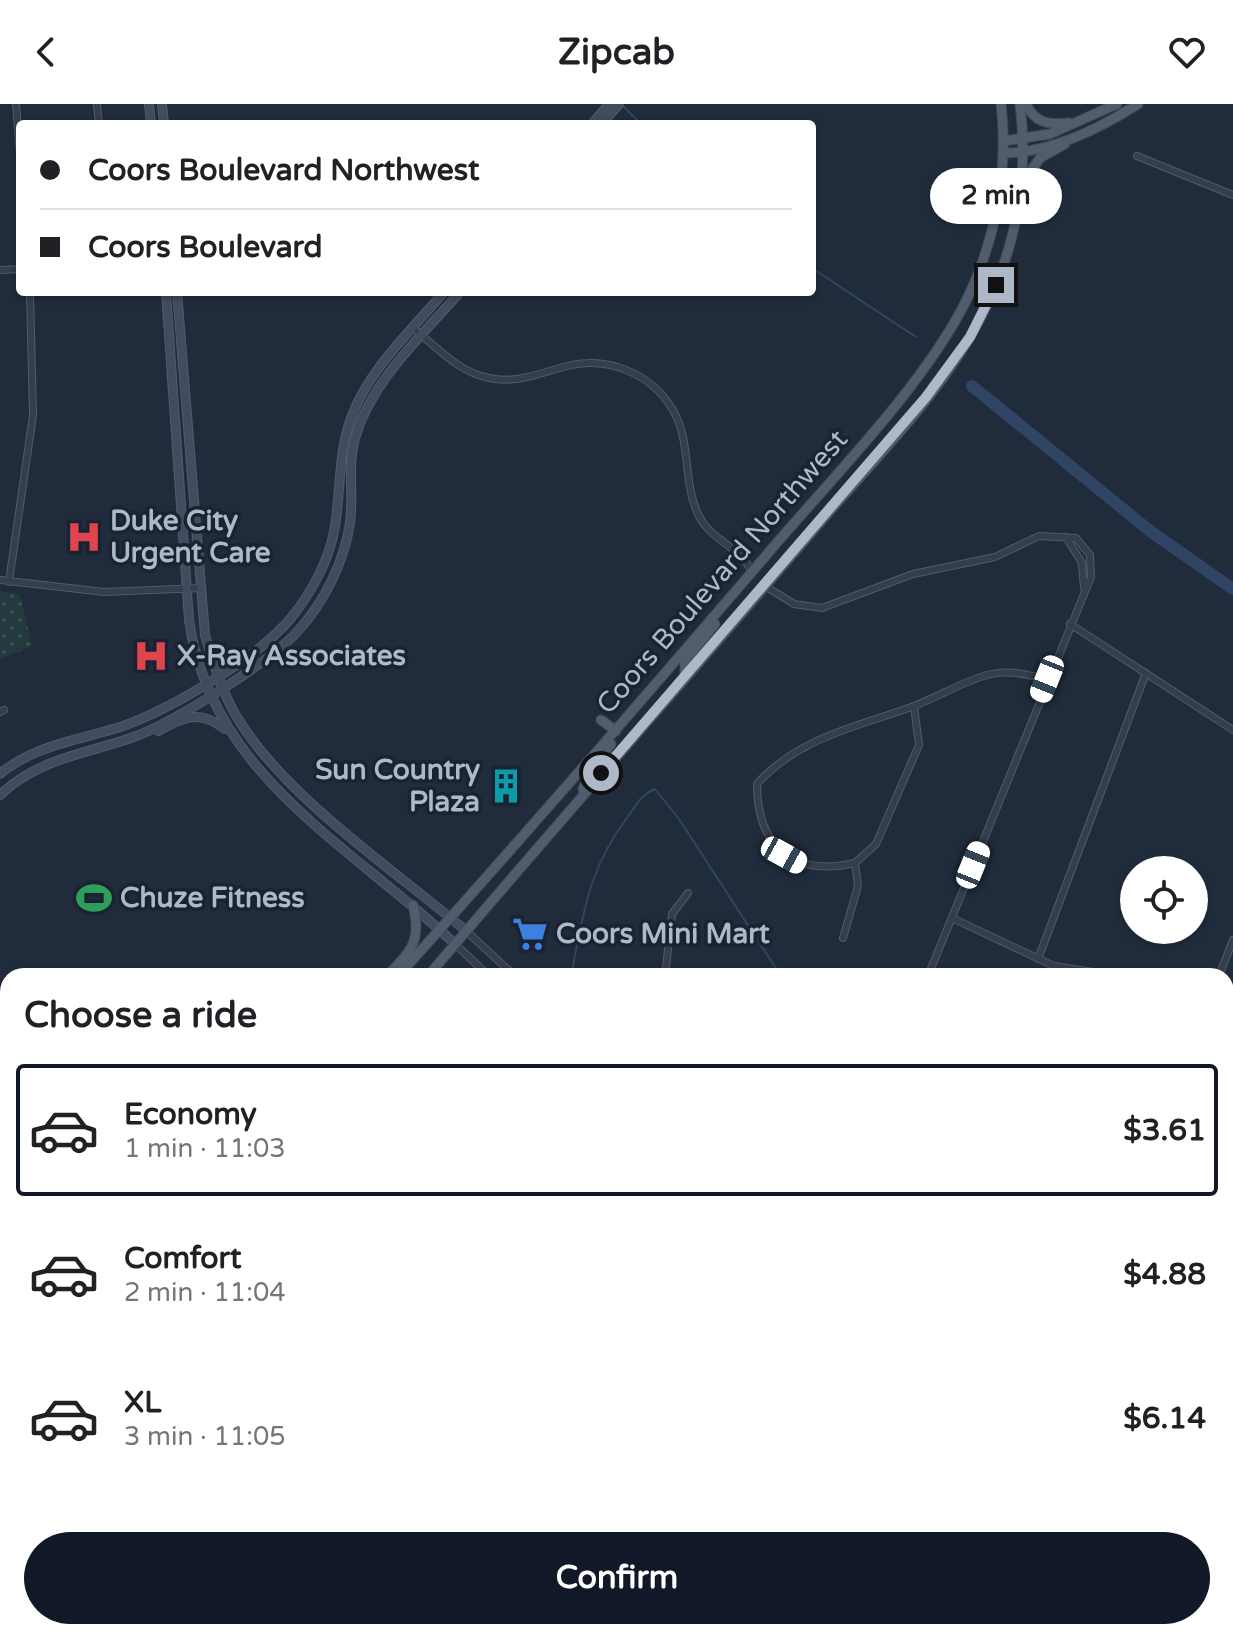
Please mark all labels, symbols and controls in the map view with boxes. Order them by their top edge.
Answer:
icon: back [24,30,68,74]
icon: heart [1165,30,1209,74]
text: Zipcab [558,31,675,74]
text: Coors Boulevard Northwest [88,152,479,189]
callout: 2 min [930,169,1062,225]
text: 2 min [961,180,1031,211]
text: Coors Boulevard [88,229,323,266]
route end [978,267,1014,303]
street label: Coors Boulevard Northwest [589,423,855,721]
place label: Duke City Urgent Care [110,504,271,570]
hospital icon: Duke City Urgent Care [65,518,103,556]
hospital icon: X-Ray Associates [132,637,170,675]
place label: X-Ray Associates [177,639,406,673]
car [1027,652,1067,706]
place label: Sun Country Plaza [315,753,480,819]
route start [583,755,619,791]
building icon: Sun Country Plaza [487,767,525,805]
car [757,833,811,877]
car [953,838,993,892]
map controls [1120,856,1208,944]
button: locate [1120,856,1208,944]
sports icon: Chuze Fitness [75,879,113,917]
place label: Chuze Fitness [120,881,305,915]
supermarket icon: Coors Mini Mart [511,915,549,953]
place label: Coors Mini Mart [556,917,770,951]
text: Choose a ride [24,994,257,1037]
icon: car [28,1094,100,1166]
text: Economy [124,1096,257,1133]
text: $3.61 [1123,1112,1206,1149]
text: 1 min · 11:03 [124,1133,286,1164]
icon: car [28,1238,100,1310]
text: Comfort [124,1240,242,1277]
text: $4.88 [1123,1256,1206,1293]
text: 2 min · 11:04 [124,1277,286,1308]
icon: car [28,1382,100,1454]
text: XL [124,1384,161,1421]
text: $6.14 [1123,1400,1206,1437]
text: 3 min · 11:05 [124,1421,286,1452]
button: Confirm [24,1532,1210,1624]

